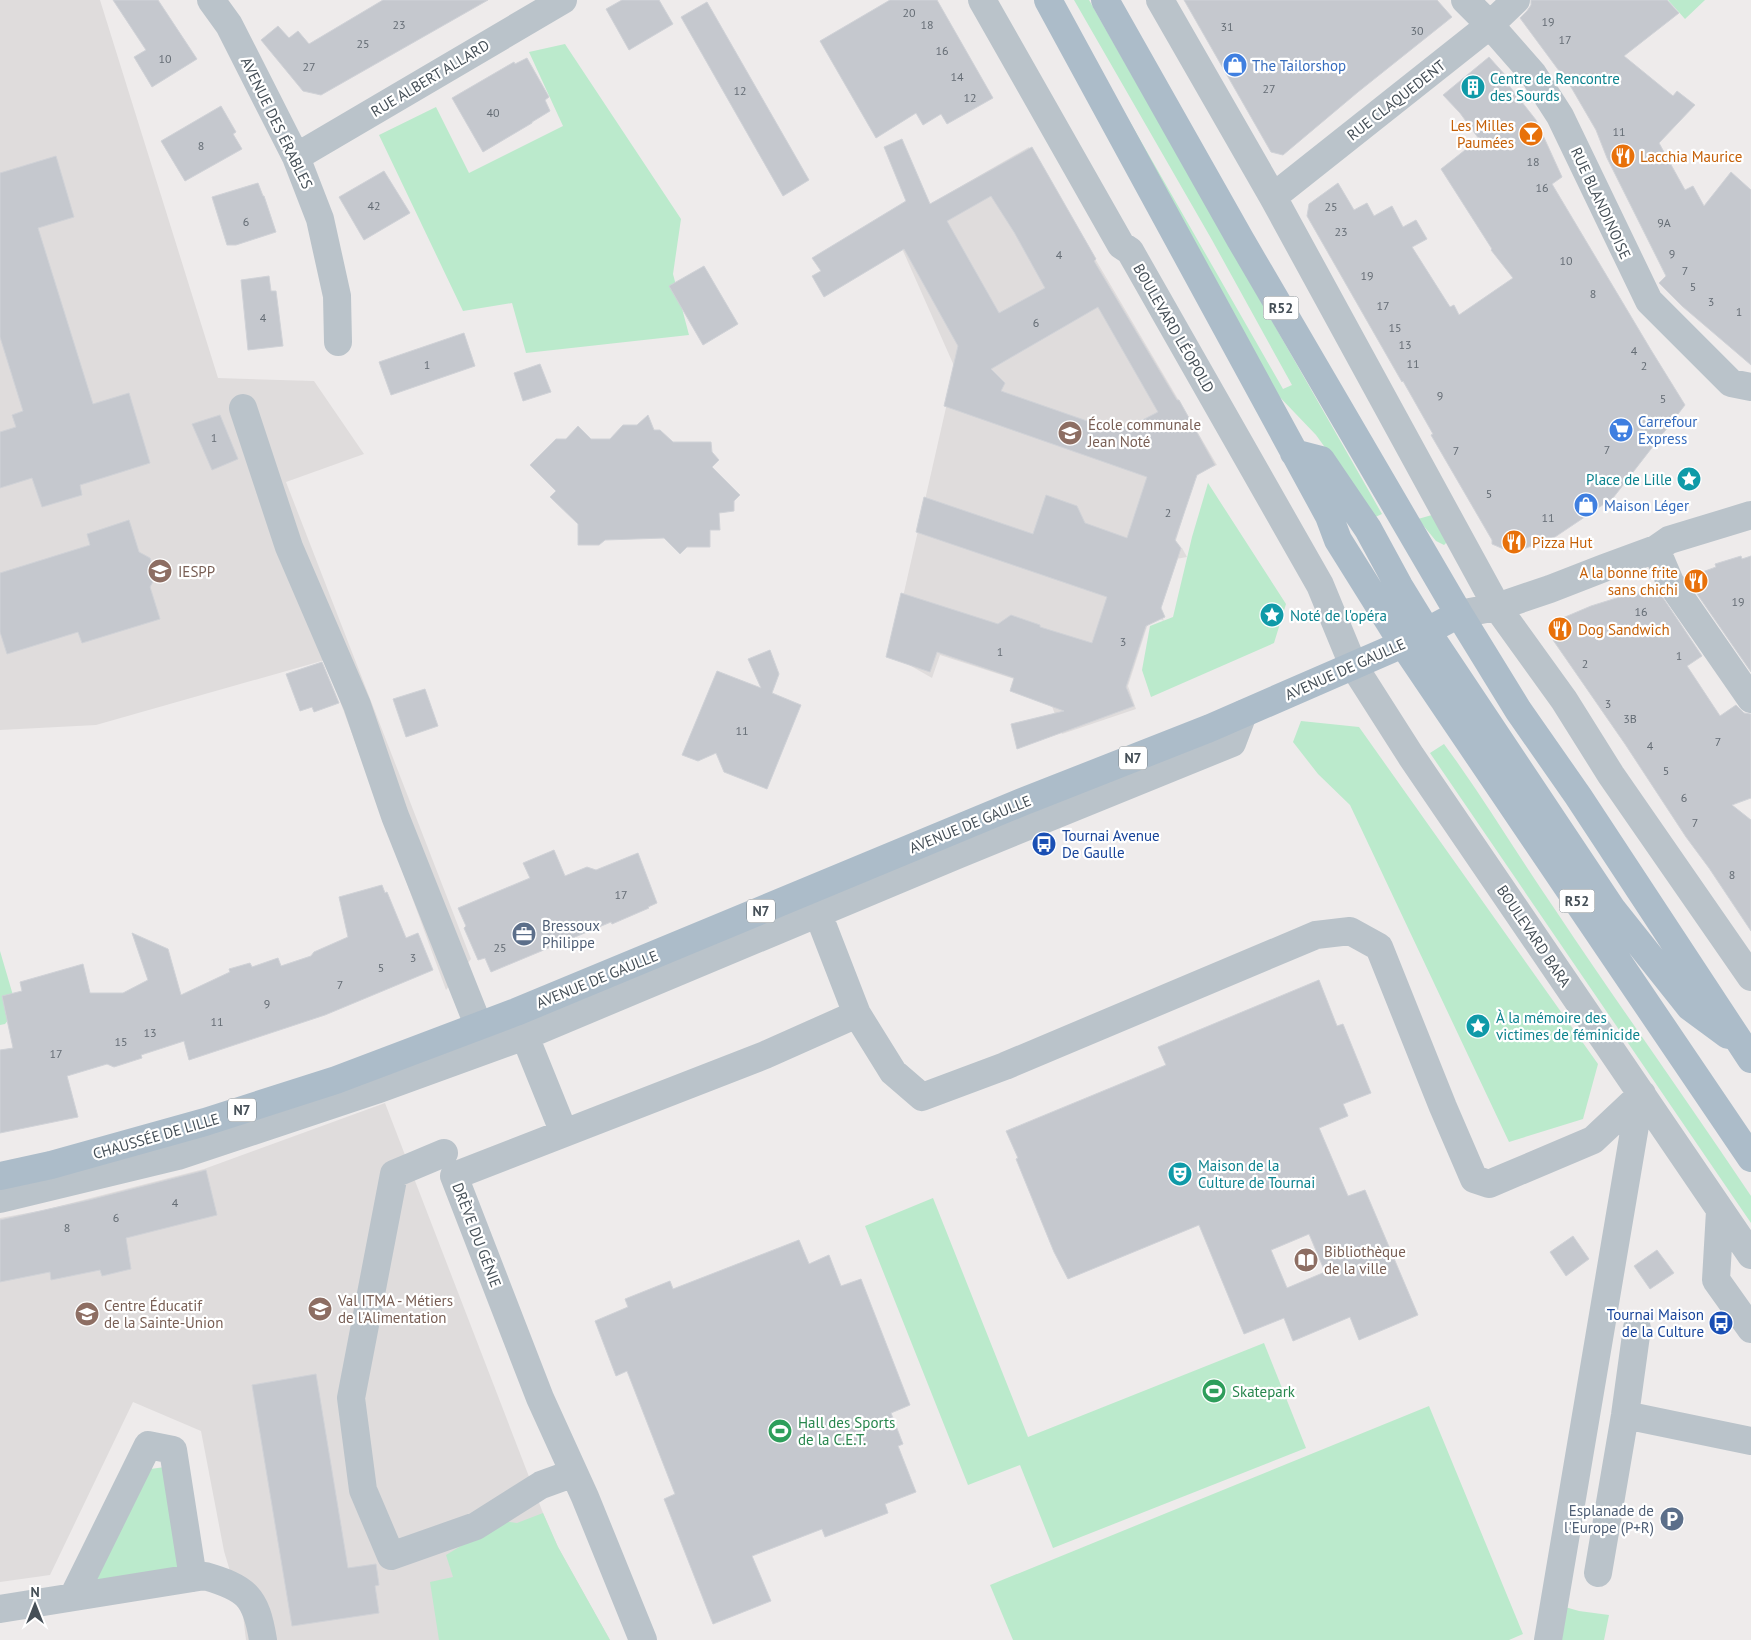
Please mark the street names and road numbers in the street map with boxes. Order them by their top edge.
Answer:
street label: RUE ALBERT ALLARD [367,35,493,121]
street label: AVENUE DES ÉRABLES [237,54,317,192]
street label: RUE CLAQUEDENT [1343,55,1450,144]
street label: RUE BLANDINOISE [1567,144,1635,262]
street label: BOULEVARD LÉOPOLD [1129,260,1219,396]
road number: R52 [1264,296,1298,320]
street label: AVENUE DE GAULLE [1282,634,1408,704]
road number: N7 [1119,746,1147,770]
street label: AVENUE DE GAULLE [906,791,1034,857]
street label: BOULEVARD BARA [1493,881,1575,991]
road number: R52 [1560,889,1594,912]
road number: N7 [747,899,775,922]
street label: AVENUE DE GAULLE [533,946,661,1012]
road number: N7 [228,1098,256,1122]
street label: CHAUSSÉE DE LILLE [91,1109,221,1163]
street label: DRÈVE DU GÉNIE [448,1180,506,1290]

